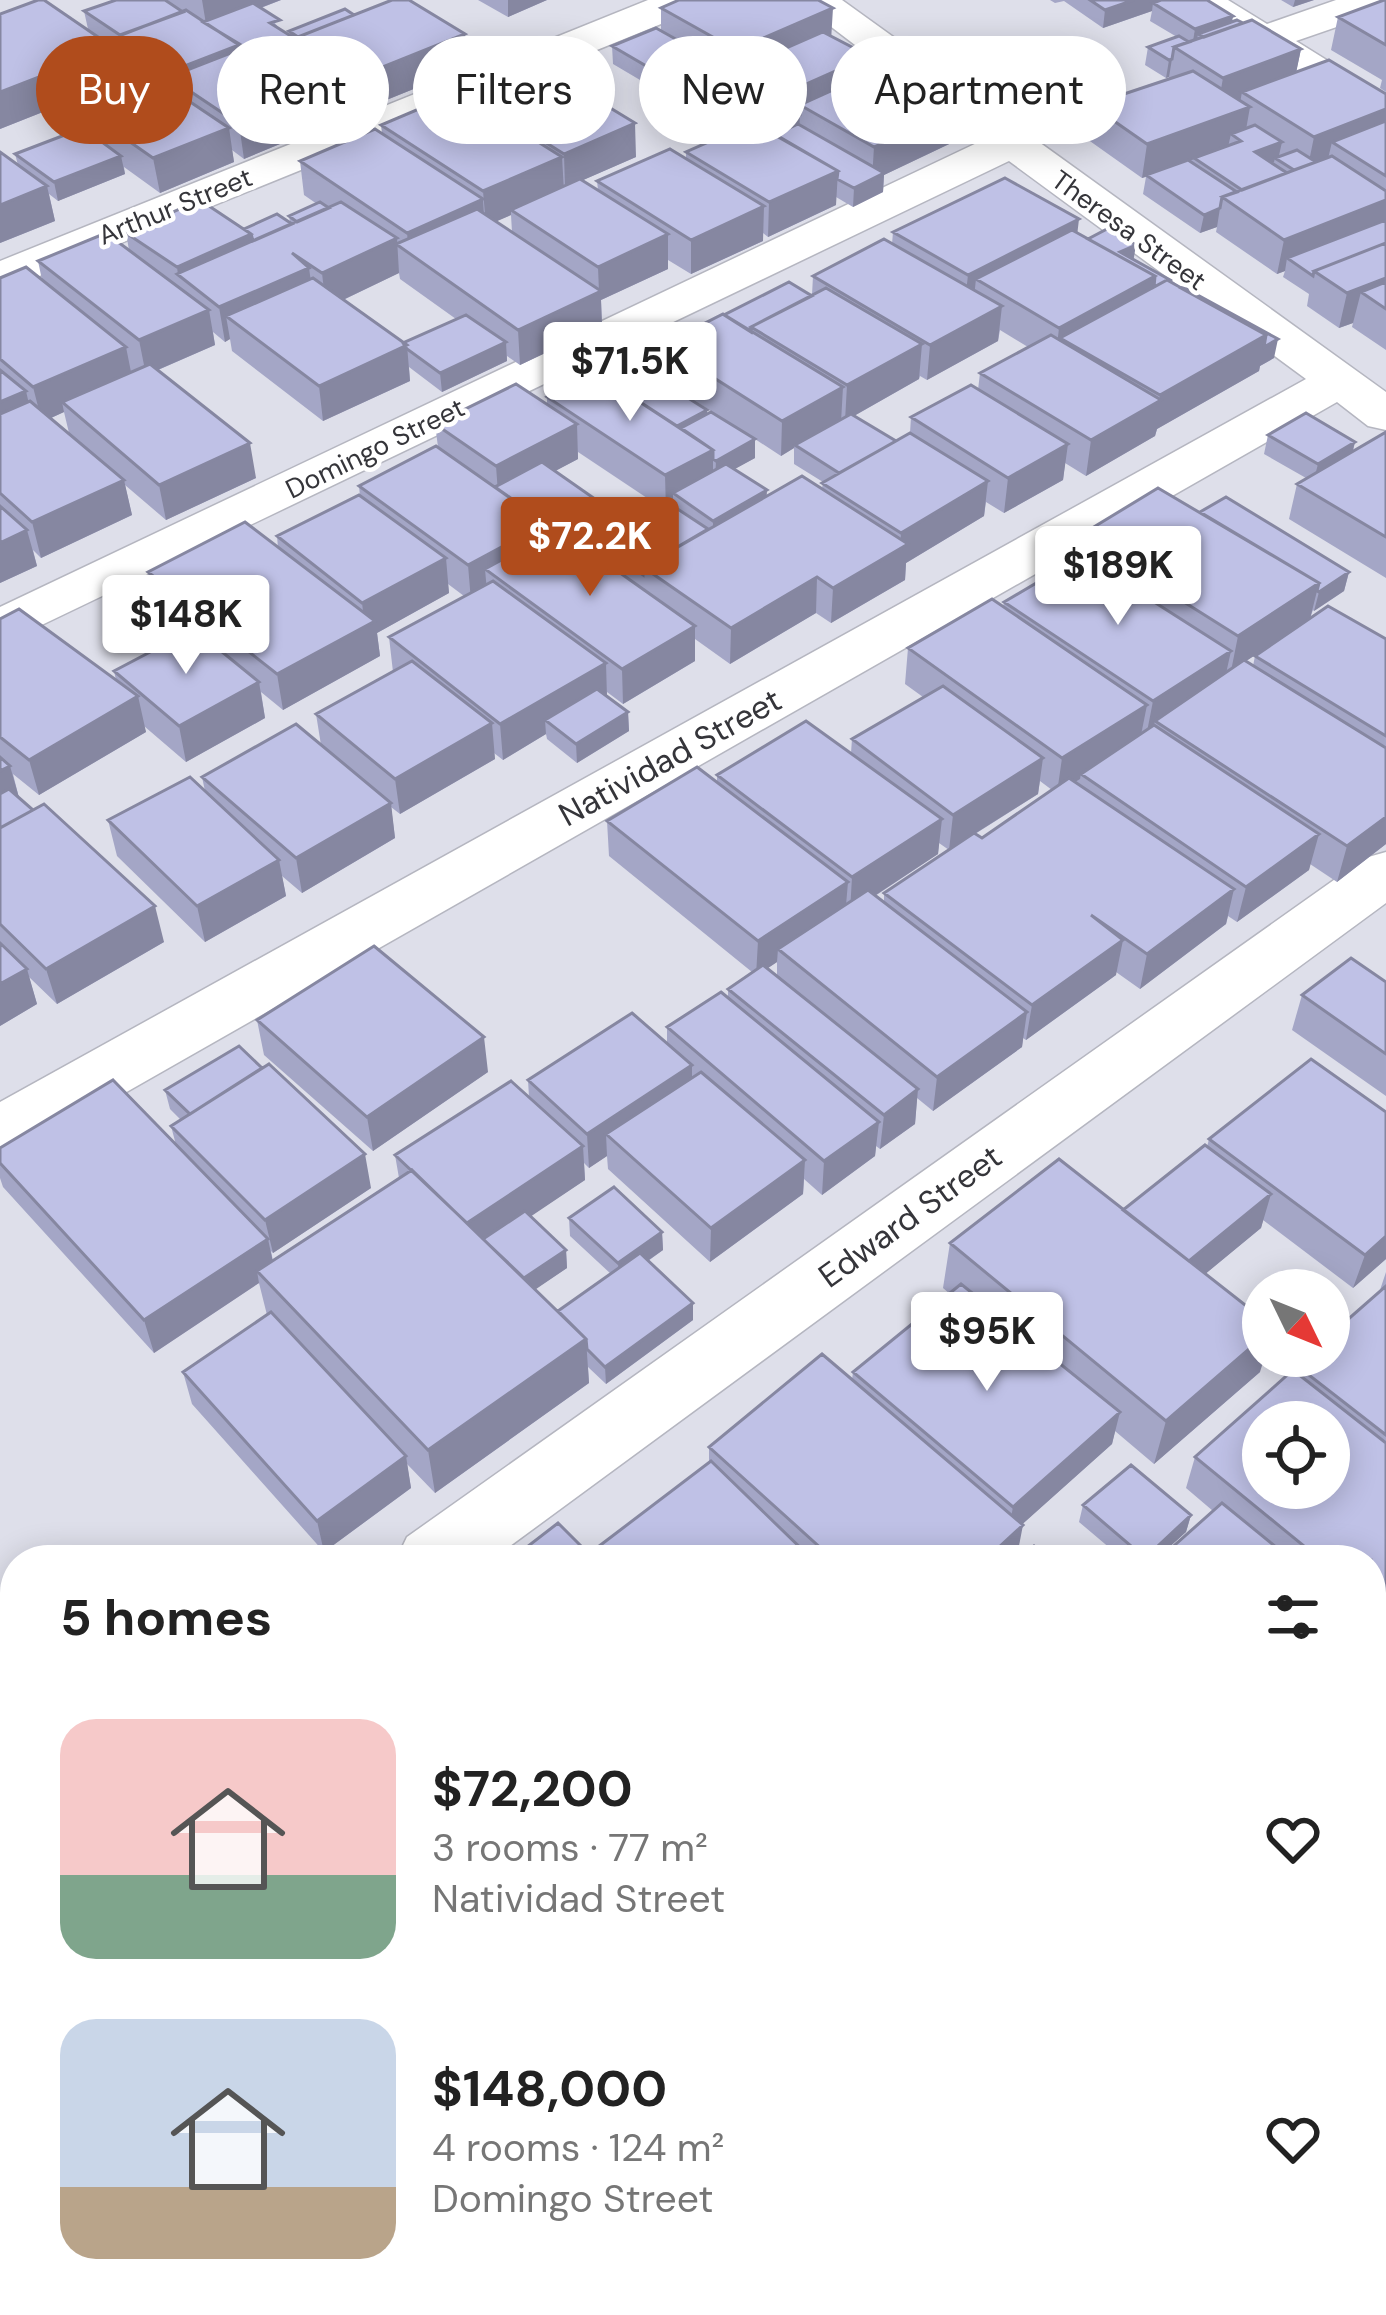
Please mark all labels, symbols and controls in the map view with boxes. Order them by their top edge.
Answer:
chip: Buy [36,36,193,144]
chip: Rent [217,36,389,144]
chip: Filters [413,36,615,144]
chip: New [639,36,807,144]
chip: Apartment [831,36,1126,144]
street label: Arthur Street [93,159,257,253]
street label: Theresa Street [1045,162,1213,298]
pin: $71.5K [532,322,728,424]
text: $71.5K [571,335,690,386]
street label: Domingo Street [280,390,470,506]
pin: $72.2K [492,497,688,599]
text: $72.2K [528,510,652,561]
pin: $189K [1034,526,1202,628]
text: $189K [1062,539,1174,590]
pin: $148K [102,575,270,677]
text: $148K [129,588,243,639]
street label: Natividad Street [551,678,789,836]
street label: Edward Street [810,1135,1010,1297]
north arrow [1242,1269,1350,1377]
map controls [1242,1269,1350,1509]
pin: $95K [916,1292,1058,1394]
text: $95K [938,1305,1036,1356]
button: locate [1242,1401,1350,1509]
text: 5 homes [60,1584,272,1651]
icon: filters [1260,1584,1326,1650]
text: $72,200 [432,1755,633,1822]
icon: home [156,1767,300,1911]
icon: heart [1260,1806,1326,1872]
text: 3 rooms · 77 m² [432,1822,708,1873]
text: Natividad Street [432,1873,725,1924]
text: $148,000 [432,2055,667,2122]
icon: home [156,2067,300,2211]
icon: heart [1260,2106,1326,2172]
text: 4 rooms · 124 m² [432,2122,724,2173]
text: Domingo Street [432,2173,713,2224]

